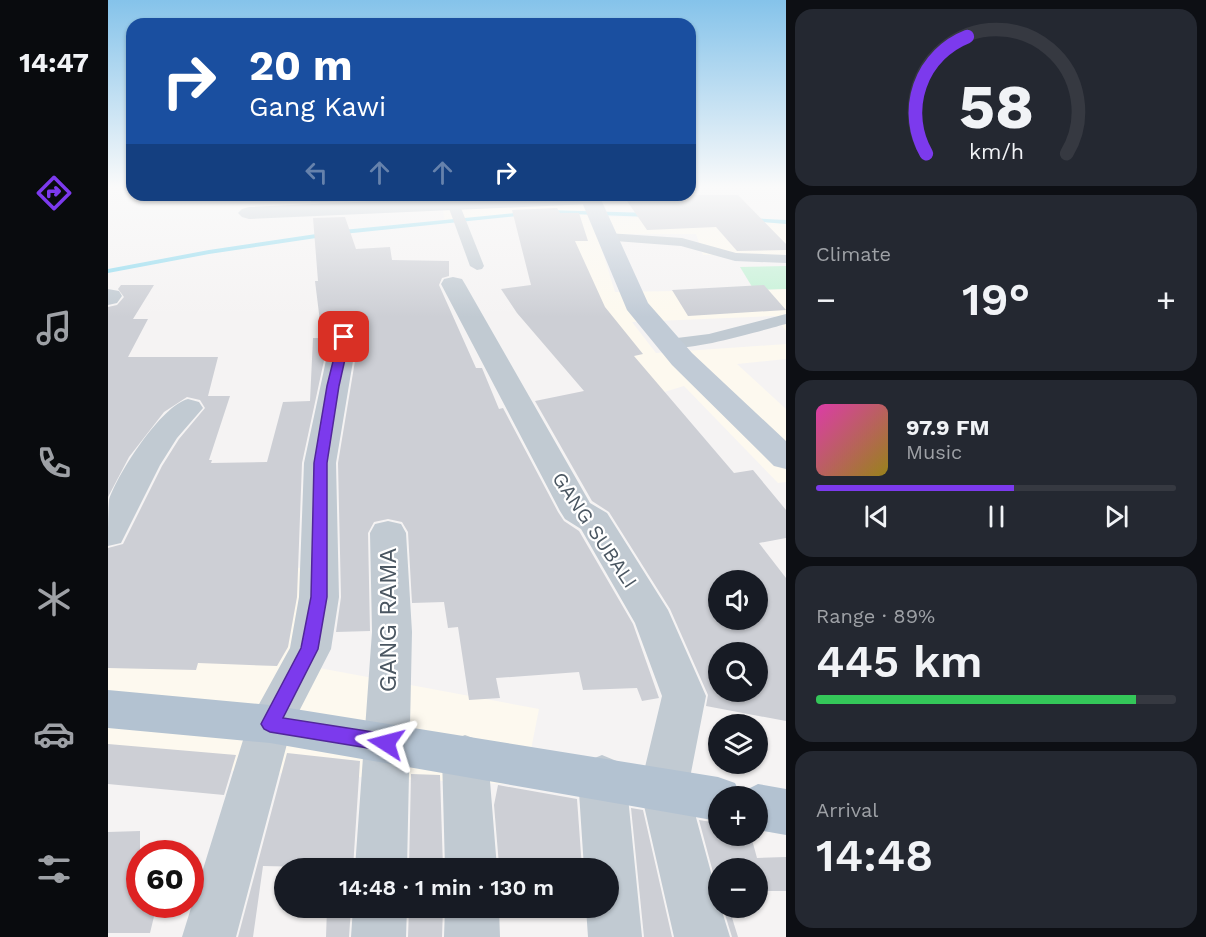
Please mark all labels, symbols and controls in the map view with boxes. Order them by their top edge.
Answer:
text: 20 m [249,41,353,90]
icon: right [150,42,228,120]
text: 14:47 [19,47,89,79]
text: 58 [958,70,1034,143]
text: Gang Kawi [249,91,386,123]
text: km/h [968,140,1024,165]
icon: left [300,156,333,189]
icon: ahead [363,156,396,189]
icon: ahead [426,156,459,189]
icon: right [489,156,522,189]
icon: directions [33,172,75,214]
text: Climate [816,242,891,266]
text: 19° [962,273,1030,326]
text: − [816,280,836,319]
text: + [1156,280,1176,319]
icon: music [33,307,75,349]
pin [318,311,369,362]
icon: arrive [327,320,360,353]
text: 97.9 FM [906,415,989,440]
text: Music [906,440,962,464]
icon: phone [33,442,75,484]
street label: GANG SUBALI [547,467,643,593]
icon: previous [860,500,893,533]
icon: pause [980,500,1013,533]
icon: next [1100,500,1133,533]
street label: GANG RAMA [374,548,402,692]
map controls [708,570,768,918]
button: sound [708,570,768,630]
icon: climate [33,578,75,620]
text: Range · 89% [816,604,935,628]
text: 445 km [816,635,983,688]
button: search [708,642,768,702]
position arrow [354,711,418,775]
icon: car [33,713,75,755]
button: layers [708,714,768,774]
button: + [708,786,768,846]
text: Arrival [816,798,878,822]
text: 14:48 [816,829,933,882]
speed limit sign: 60 [126,840,204,918]
icon: filters [33,848,75,890]
button: − [708,858,768,918]
text: 14:48 · 1 min · 130 m [339,875,554,900]

